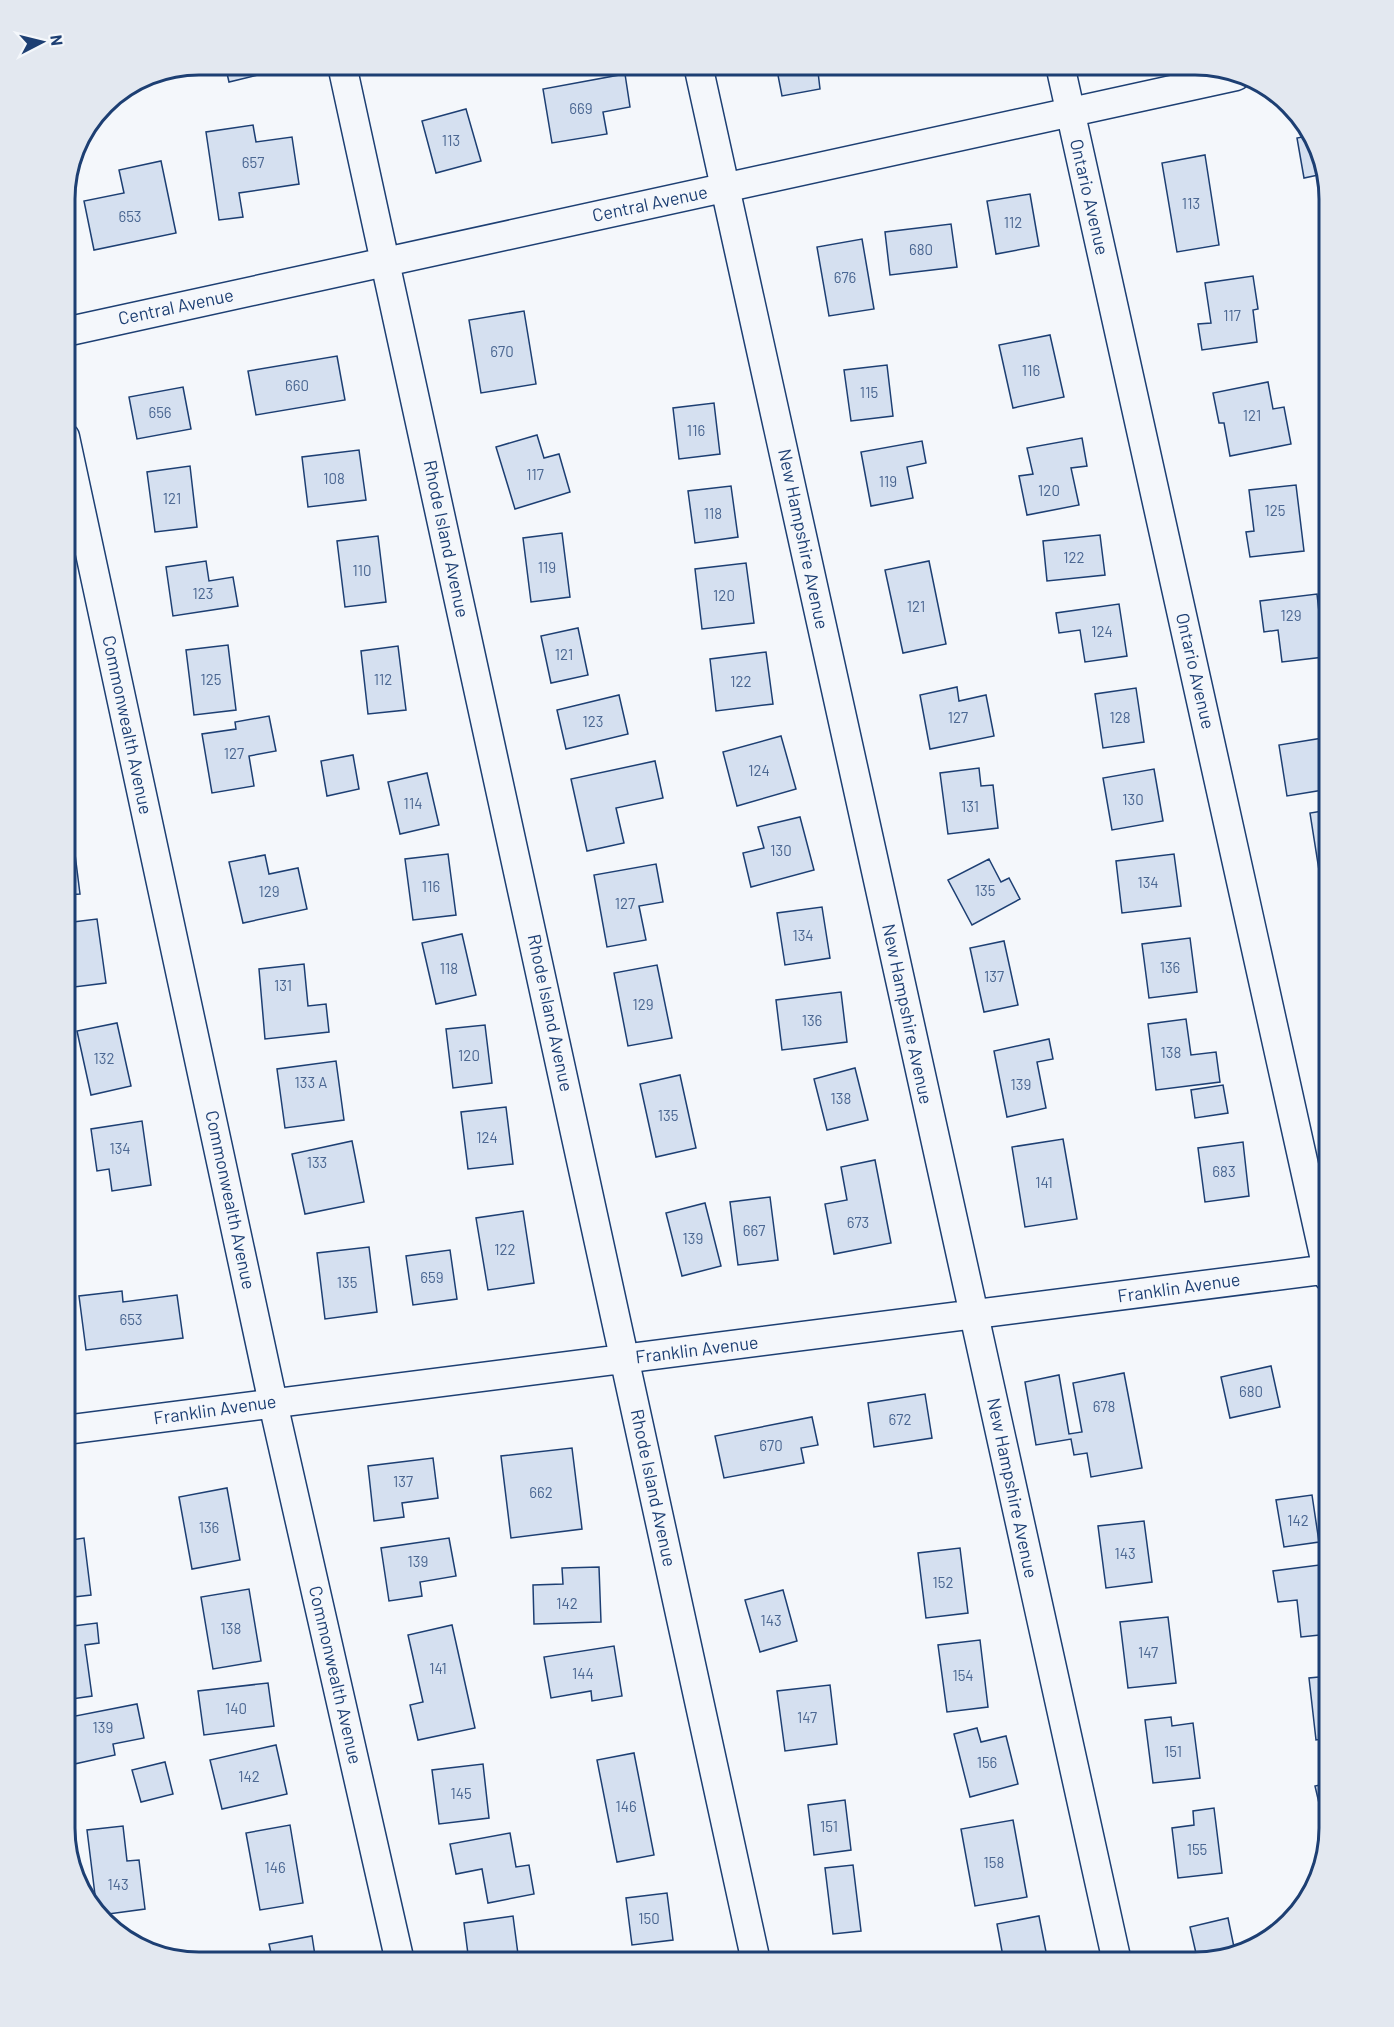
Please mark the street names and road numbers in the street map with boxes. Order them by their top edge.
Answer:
street label: Ontario Avenue [1066,137,1114,257]
street label: Central Avenue [590,180,710,226]
street label: Central Avenue [116,283,236,329]
street label: New Hampshire Avenue [774,447,834,631]
street label: Rhode Island Avenue [420,458,474,619]
street label: Ontario Avenue [1172,611,1220,731]
street label: Commonwealth Avenue [98,633,158,816]
street label: New Hampshire Avenue [878,922,938,1106]
street label: Rhode Island Avenue [524,932,578,1093]
street label: Commonwealth Avenue [201,1108,261,1291]
street label: Franklin Avenue [1116,1268,1242,1307]
street label: Franklin Avenue [634,1331,760,1367]
street label: Franklin Avenue [152,1390,278,1429]
street label: New Hampshire Avenue [983,1396,1043,1580]
street label: Rhode Island Avenue [627,1407,681,1568]
street label: Commonwealth Avenue [305,1583,367,1766]

